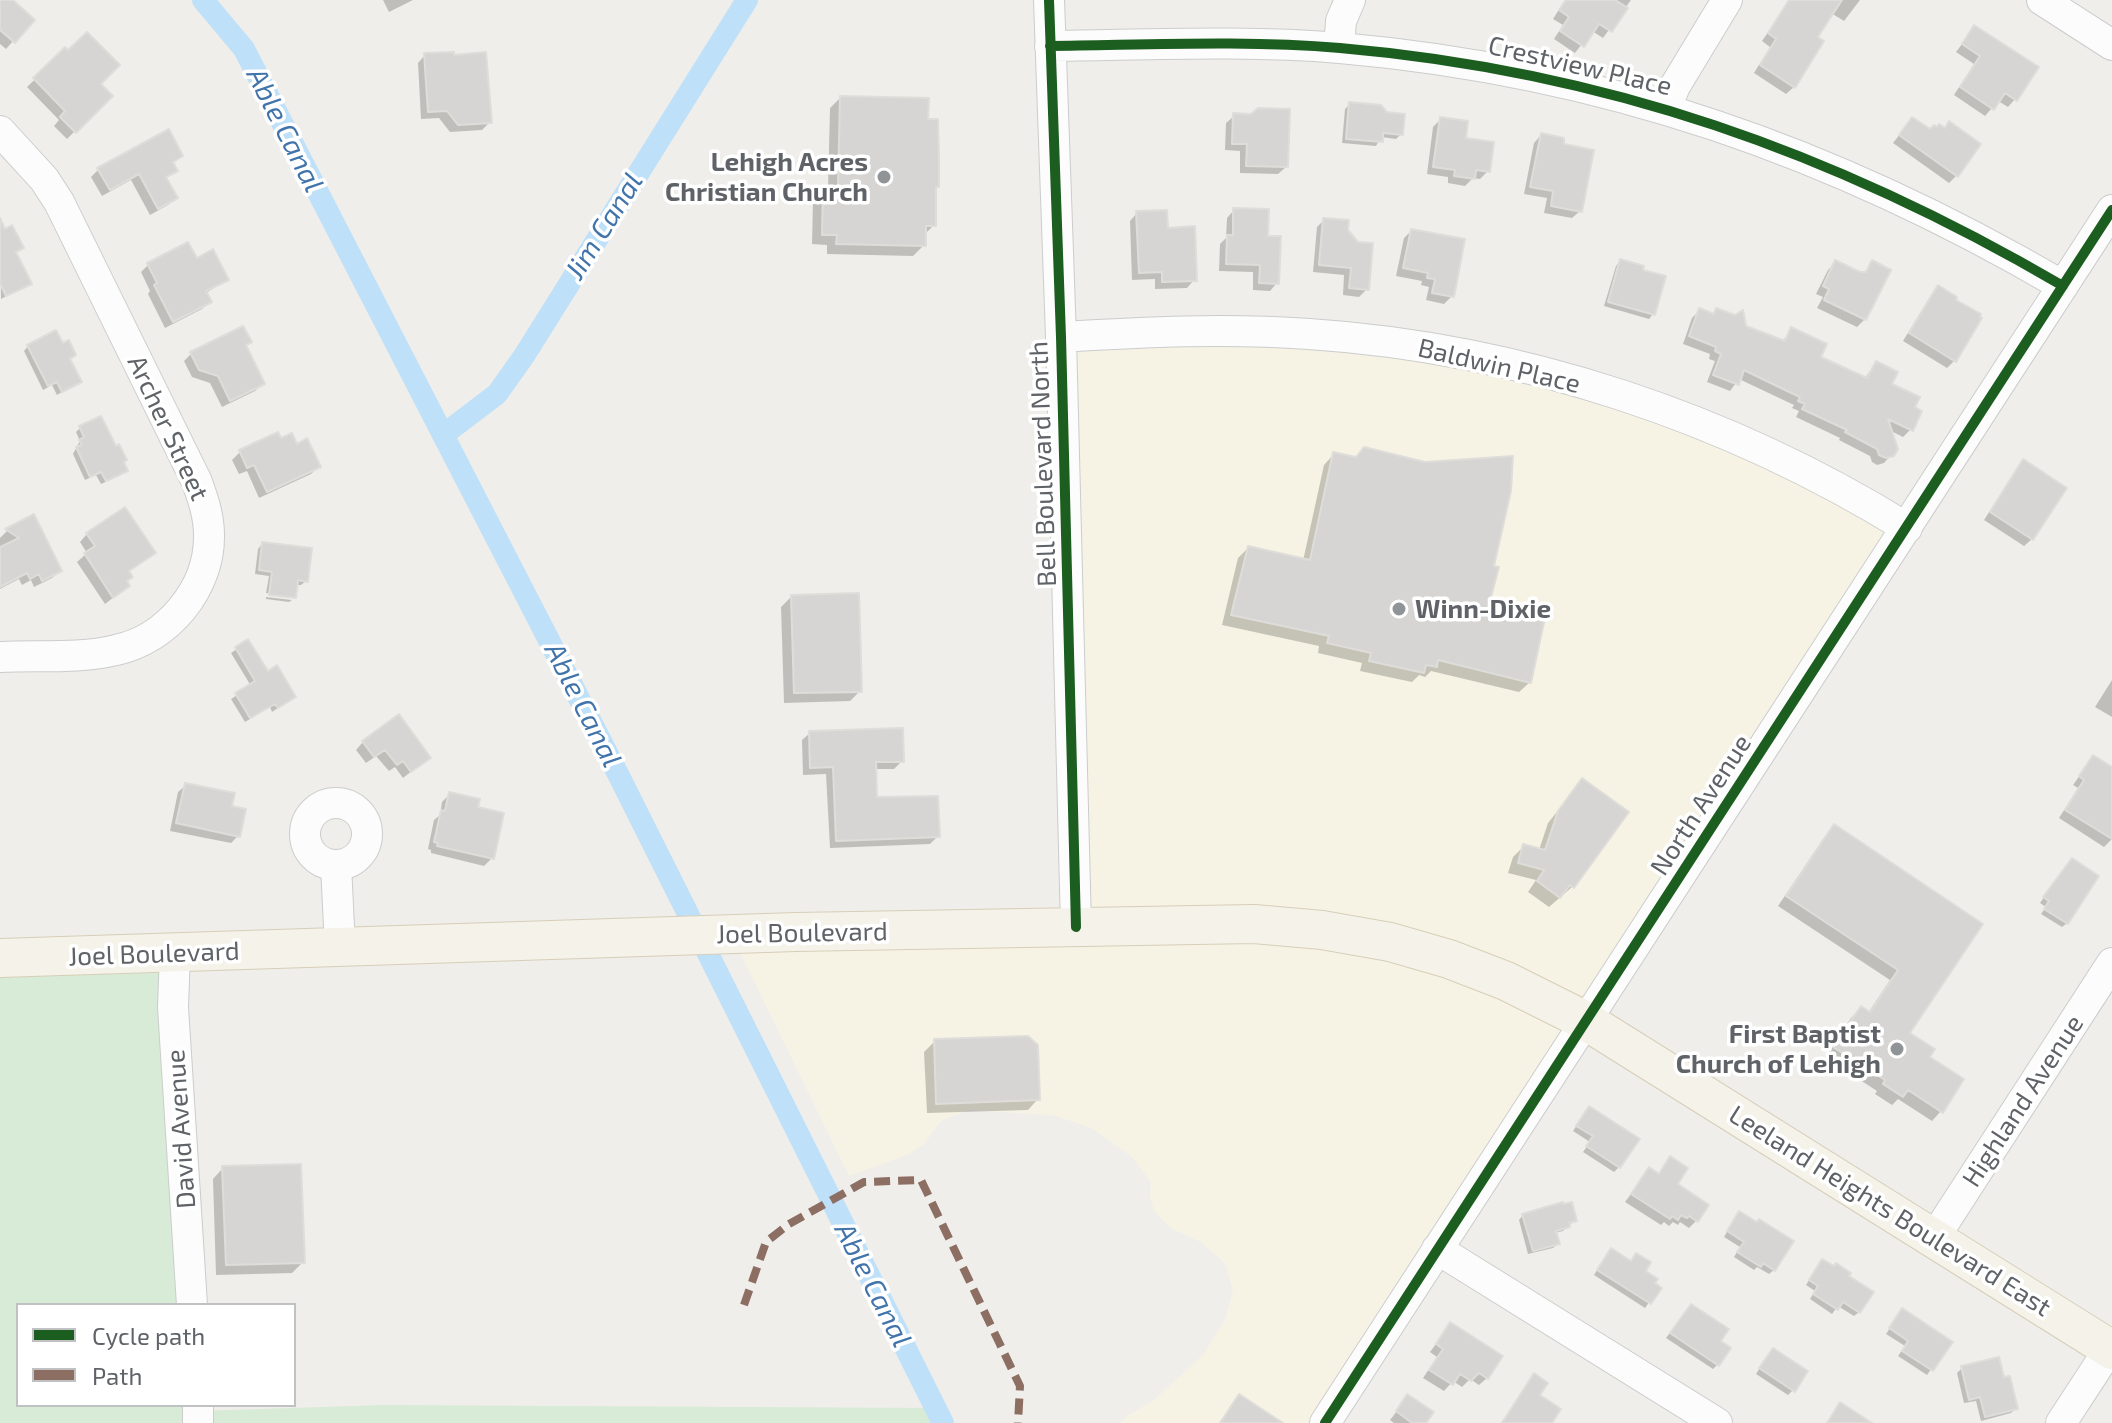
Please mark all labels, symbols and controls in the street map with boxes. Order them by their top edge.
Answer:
street label: Crestview Place [1485,30,1675,102]
water label: Able Canal [239,62,331,198]
place label: Lehigh Acres Christian Church [665,146,868,208]
water label: Jim Canal [558,167,650,285]
marker: Lehigh Acres Christian Church [875,168,893,186]
street label: Baldwin Place [1415,332,1583,400]
street label: Bell Boulevard North [1023,341,1063,587]
street label: Archer Street [121,350,215,506]
place label: Winn-Dixie [1415,593,1551,625]
marker: Winn-Dixie [1390,600,1408,618]
water label: Able Canal [537,637,629,773]
street label: North Avenue [1644,729,1758,881]
street label: Joel Boulevard [716,916,888,950]
street label: Joel Boulevard [68,935,240,973]
street label: Highland Avenue [1956,1009,2090,1193]
place label: First Baptist Church of Lehigh [1676,1018,1881,1080]
marker: First Baptist Church of Lehigh [1888,1040,1906,1058]
street label: David Avenue [160,1048,202,1210]
street label: Leeland Heights Boulevard East [1723,1099,2057,1323]
water label: Able Canal [827,1217,919,1353]
legend [16,1303,296,1407]
text: Cycle path [92,1321,205,1350]
text: Path [92,1361,142,1390]

